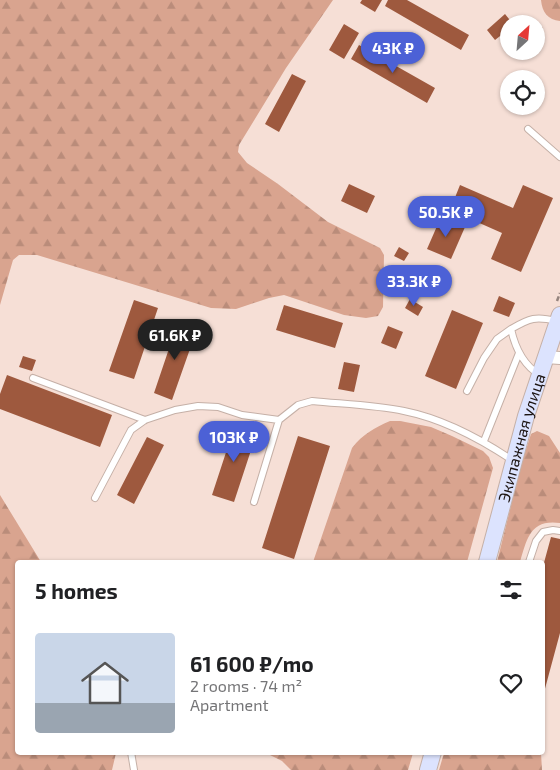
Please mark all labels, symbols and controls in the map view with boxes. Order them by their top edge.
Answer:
north arrow [500,15,545,60]
map controls [500,15,545,115]
pin: 43K ₽ [358,32,428,74]
text: 43K ₽ [372,38,414,57]
button: locate [500,70,545,115]
pin: 50.5K ₽ [400,196,492,238]
text: 50.5K ₽ [419,202,473,221]
pin: 33.3K ₽ [368,264,460,307]
text: 33.3K ₽ [387,271,441,290]
pin: 61.6K ₽ [129,318,221,361]
text: 61.6K ₽ [149,325,201,344]
street label: Экипажная улица [493,371,549,504]
pin: 103K ₽ [193,420,275,463]
text: 103K ₽ [210,427,258,446]
icon: filters [497,576,525,604]
text: 5 homes [35,578,118,603]
text: 61 600 ₽/mo [190,651,314,676]
icon: home [75,653,135,713]
icon: heart [497,669,525,697]
text: 2 rooms · 74 m² [190,676,302,695]
text: Apartment [190,695,269,714]

